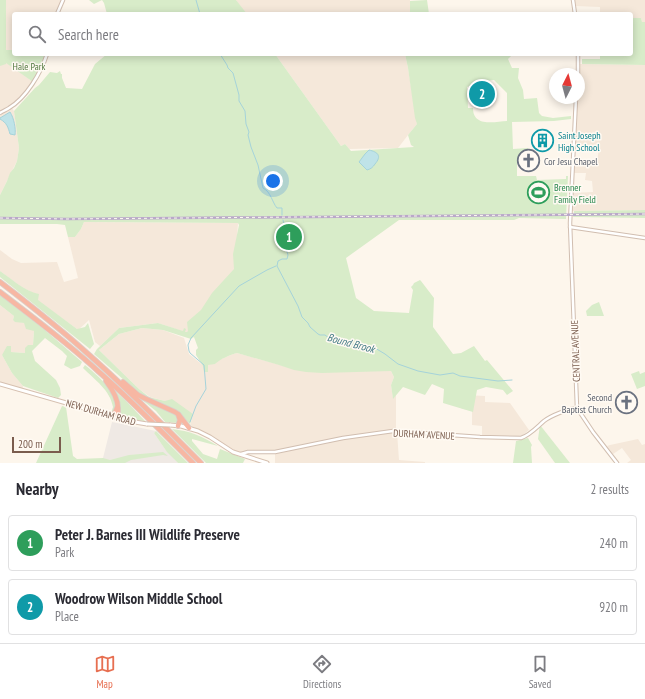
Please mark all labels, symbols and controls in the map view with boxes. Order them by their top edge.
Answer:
search box [12,12,633,56]
icon: search [26,23,48,45]
text: Search here [58,25,119,44]
park label: Hale Park [13,60,46,73]
north arrow [549,68,585,104]
pin: 2 [469,79,495,109]
building icon: Saint Joseph High School [530,128,556,154]
place label: Saint Joseph High School [558,129,601,154]
church icon: Cor Jesu Chapel [515,148,541,174]
place label: Cor Jesu Chapel [544,155,598,168]
your location [263,171,283,191]
sports icon: Brenner Family Field [525,180,551,206]
place label: Brenner Family Field [554,181,596,206]
pin: 1 [276,222,302,252]
street label: CENTRAL AVENUE [568,320,583,382]
water label: Bound Brook [326,330,378,356]
church icon: Second Baptist Church [614,390,640,416]
place label: Second Baptist Church [562,391,612,416]
street label: NEW DURHAM ROAD [64,396,137,429]
street label: DURHAM AVENUE [393,426,455,443]
scale bar [12,435,61,454]
text: 200 m [18,437,42,451]
text: Nearby [16,478,59,500]
text: 2 results [590,481,629,498]
text: Peter J. Barnes III Wildlife Preserve [55,525,240,544]
text: 1 [27,535,33,552]
text: 240 m [599,535,628,552]
text: Park [55,544,74,561]
text: Woodrow Wilson Middle School [55,589,222,608]
text: 2 [27,599,33,616]
text: 920 m [599,599,628,616]
text: Place [55,608,79,625]
tab: Map [94,653,116,691]
tab: Directions [303,653,341,691]
tab: Saved [529,653,551,691]

